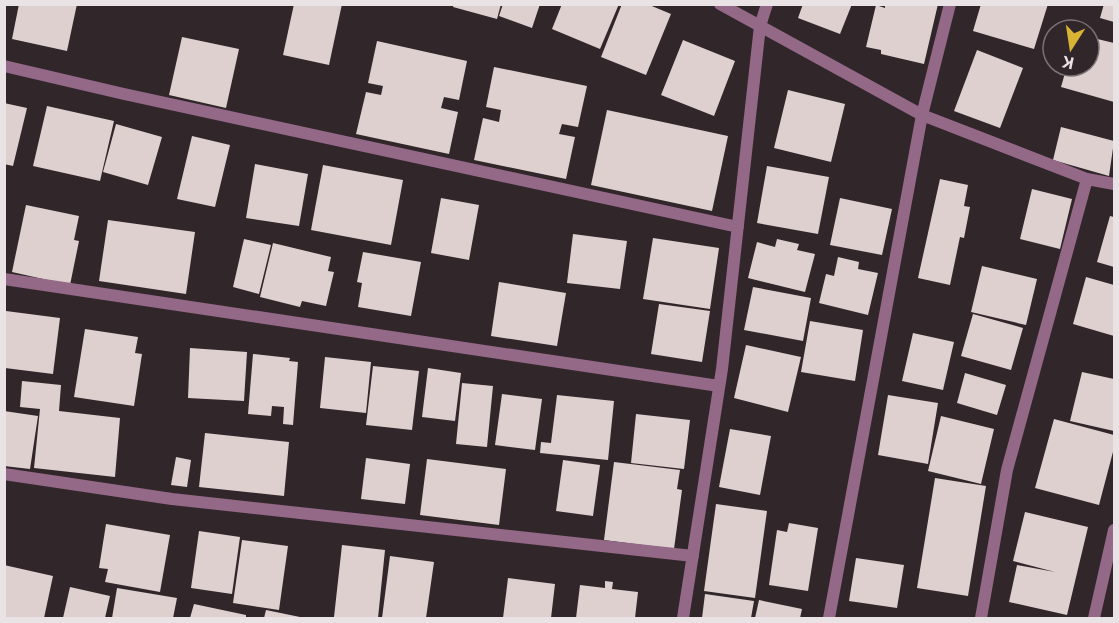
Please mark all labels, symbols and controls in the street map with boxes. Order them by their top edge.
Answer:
north arrow [1041,18,1101,78]
text: K [1060,52,1076,74]

